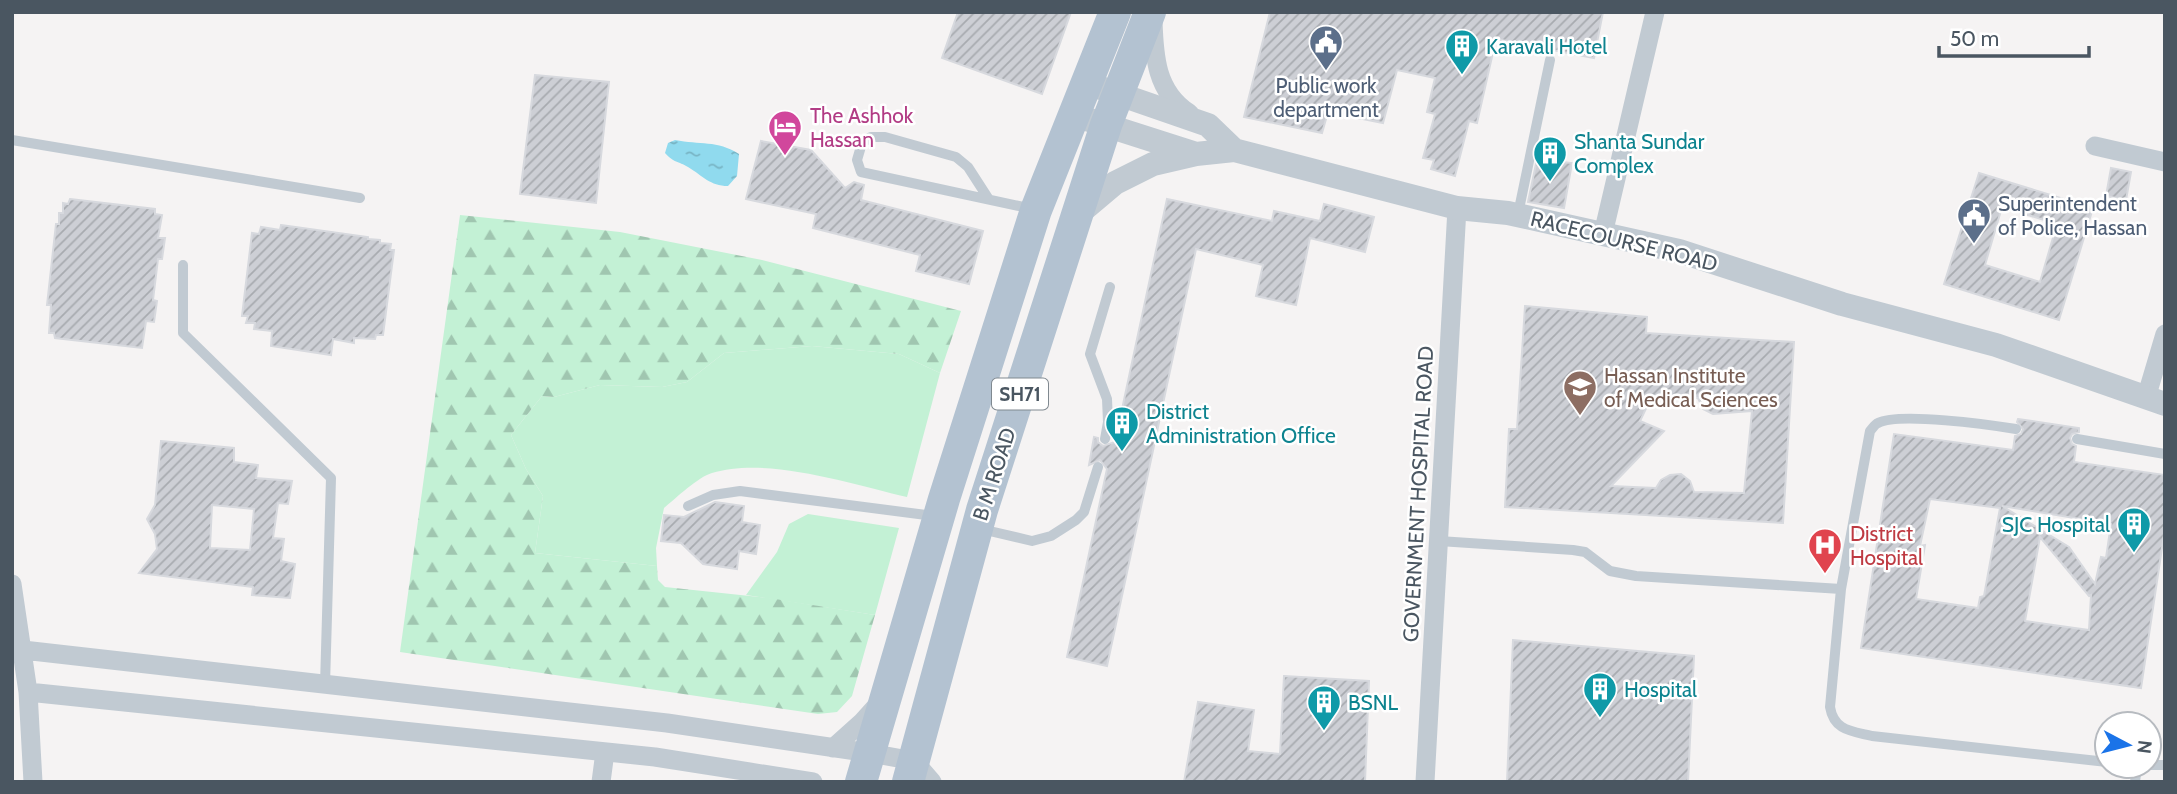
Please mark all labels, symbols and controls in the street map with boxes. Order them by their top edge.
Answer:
scale bar [1939,14,2090,58]
public building icon: Public work department [1307,23,1345,72]
text: 50 m [1950,26,1999,51]
building icon: Karavali Hotel [1443,27,1481,76]
place label: Karavali Hotel [1486,34,1607,59]
place label: Public work department [1273,73,1379,122]
place label: The Ashhok Hassan [810,103,914,152]
hotel icon: The Ashhok Hassan [766,108,804,157]
place label: Shanta Sundar Complex [1574,129,1705,178]
building icon: Shanta Sundar Complex [1531,134,1569,183]
place label: Superintendent of Police, Hassan [1998,191,2147,240]
public building icon: Superintendent of Police, Hassan [1955,196,1993,245]
street label: RACECOURSE ROAD [1528,206,1720,276]
street label: GOVERNMENT HOSPITAL ROAD [1398,345,1438,643]
place label: Hassan Institute of Medical Sciences [1604,363,1778,412]
school or university icon: Hassan Institute of Medical Sciences [1561,368,1599,417]
road number: SH71 [992,378,1048,410]
place label: District Administration Office [1146,399,1336,448]
building icon: District Administration Office [1103,404,1141,453]
street label: B M ROAD [967,425,1021,523]
building icon: SJC Hospital [2115,505,2153,554]
place label: SJC Hospital [2002,512,2110,537]
place label: District Hospital [1850,521,1923,570]
hospital icon: District Hospital [1806,526,1844,575]
building icon: Hospital [1581,670,1619,719]
place label: Hospital [1624,677,1697,702]
building icon: BSNL [1305,683,1343,732]
place label: BSNL [1348,690,1398,715]
north arrow [2093,710,2163,780]
text: N [2132,739,2157,755]

